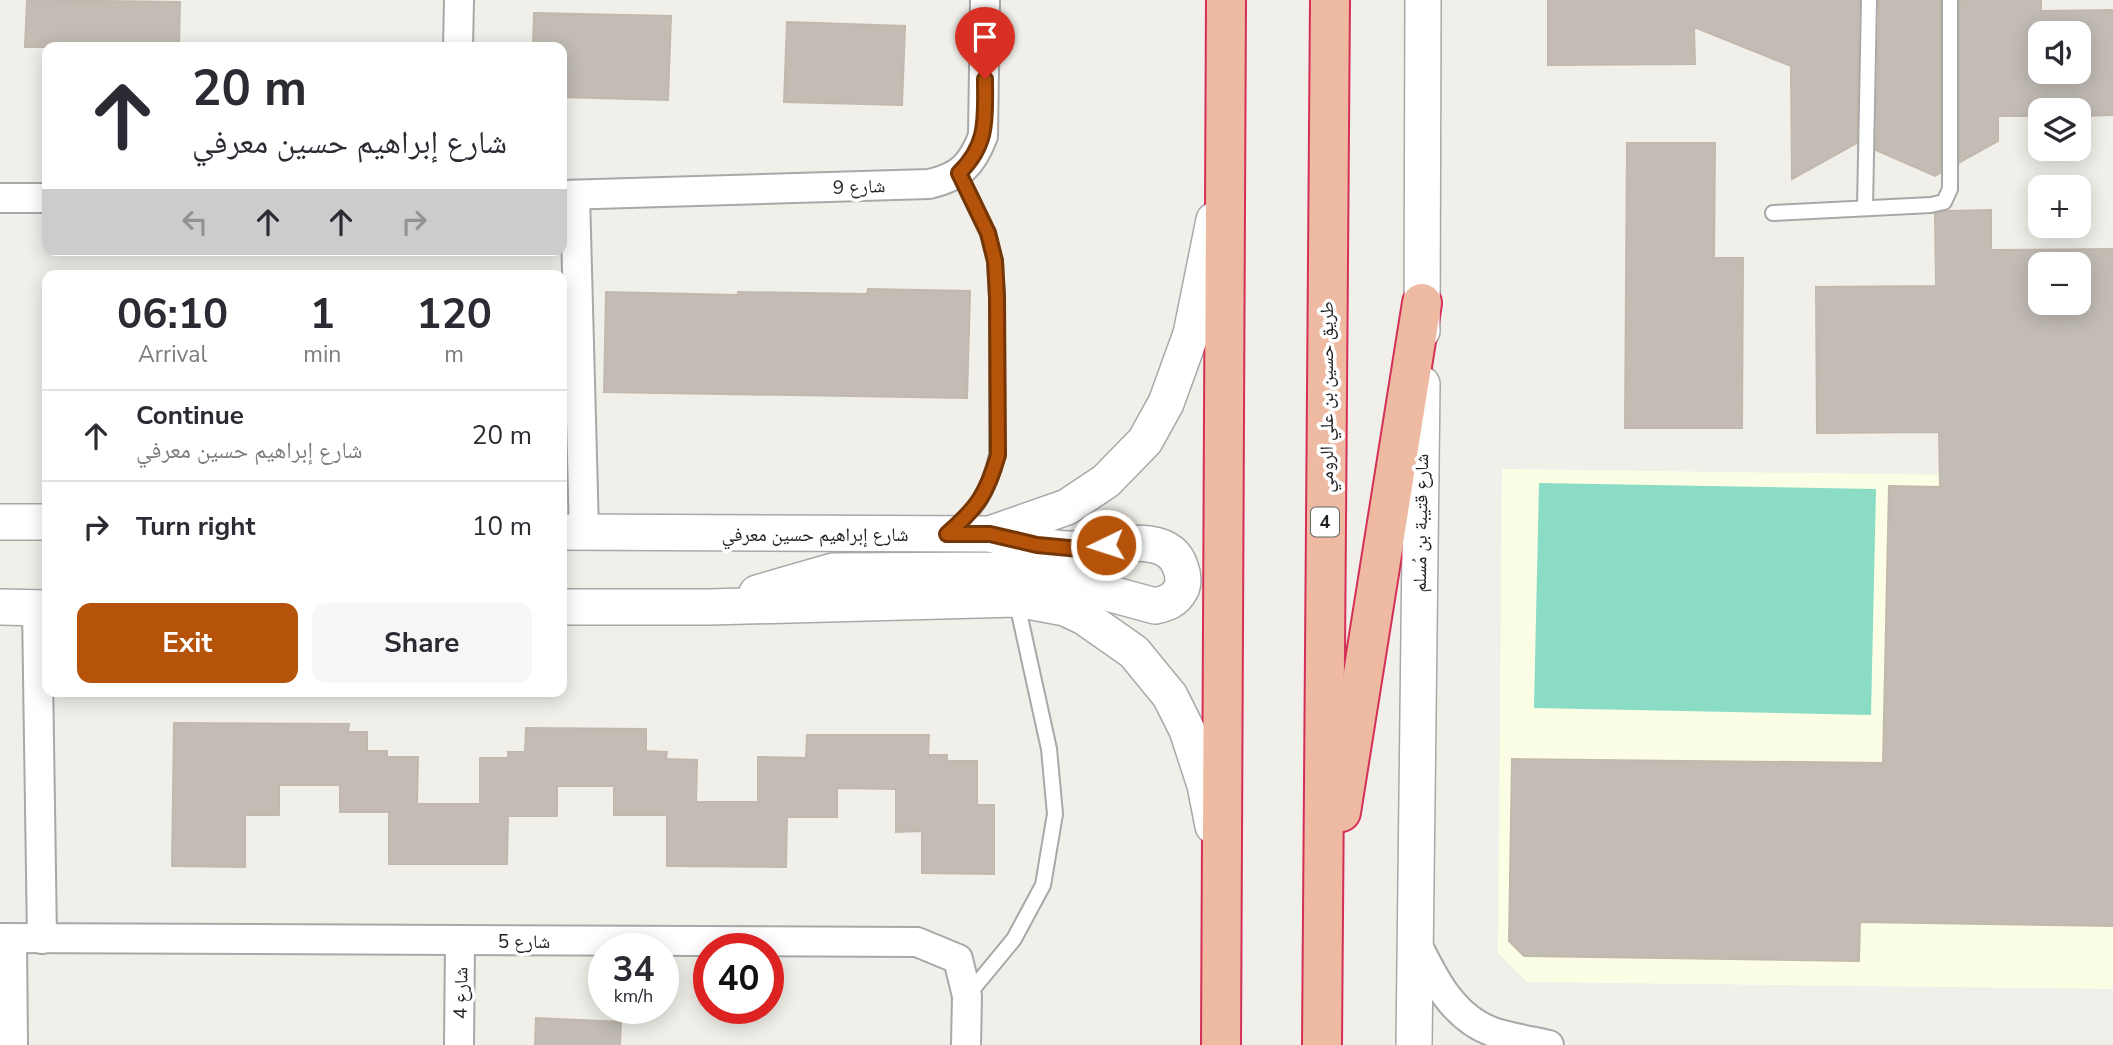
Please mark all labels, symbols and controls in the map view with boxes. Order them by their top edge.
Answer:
pin [955,7,1015,79]
icon: arrive [966,18,1004,56]
map controls [2028,21,2091,315]
button: sound [2028,21,2091,84]
text: 20 m [192,55,307,122]
icon: ahead [77,70,168,161]
button: layers [2028,98,2091,161]
text: شارع إبراهيم حسين معرفي [192,121,507,164]
street label: شارع 9 [832,173,886,201]
button: + [2028,175,2091,238]
icon: left [176,203,214,241]
icon: ahead [249,203,287,241]
icon: ahead [322,203,360,241]
icon: right [395,203,433,241]
button: − [2028,252,2091,315]
text: 06:10 [117,286,228,343]
text: 1 [310,286,335,343]
text: 120 [416,286,492,343]
street label: طريق حسين بن علي الرومي [1314,301,1342,493]
text: Arrival [138,339,207,370]
text: min [303,339,341,370]
text: m [444,339,464,370]
text: Continue [136,398,244,433]
icon: ahead [77,417,115,455]
text: 20 m [472,418,532,453]
text: شارع إبراهيم حسين معرفي [136,435,363,466]
street label: شارع قتيبة بن مُسلم [1407,453,1435,593]
icon: right [77,508,115,546]
position arrow [1069,508,1143,582]
road number: 4 [1311,508,1339,536]
text: Turn right [136,509,255,544]
text: 10 m [472,509,532,544]
street label: شارع إبراهيم حسين معرفي [721,522,909,550]
button: Exit [77,603,298,683]
button: Share [312,603,532,683]
street label: شارع 5 [498,929,550,955]
speed limit sign: 40 [693,933,784,1024]
text: 34 [612,946,655,993]
street label: شارع 4 [448,967,474,1019]
text: km/h [614,984,653,1008]

